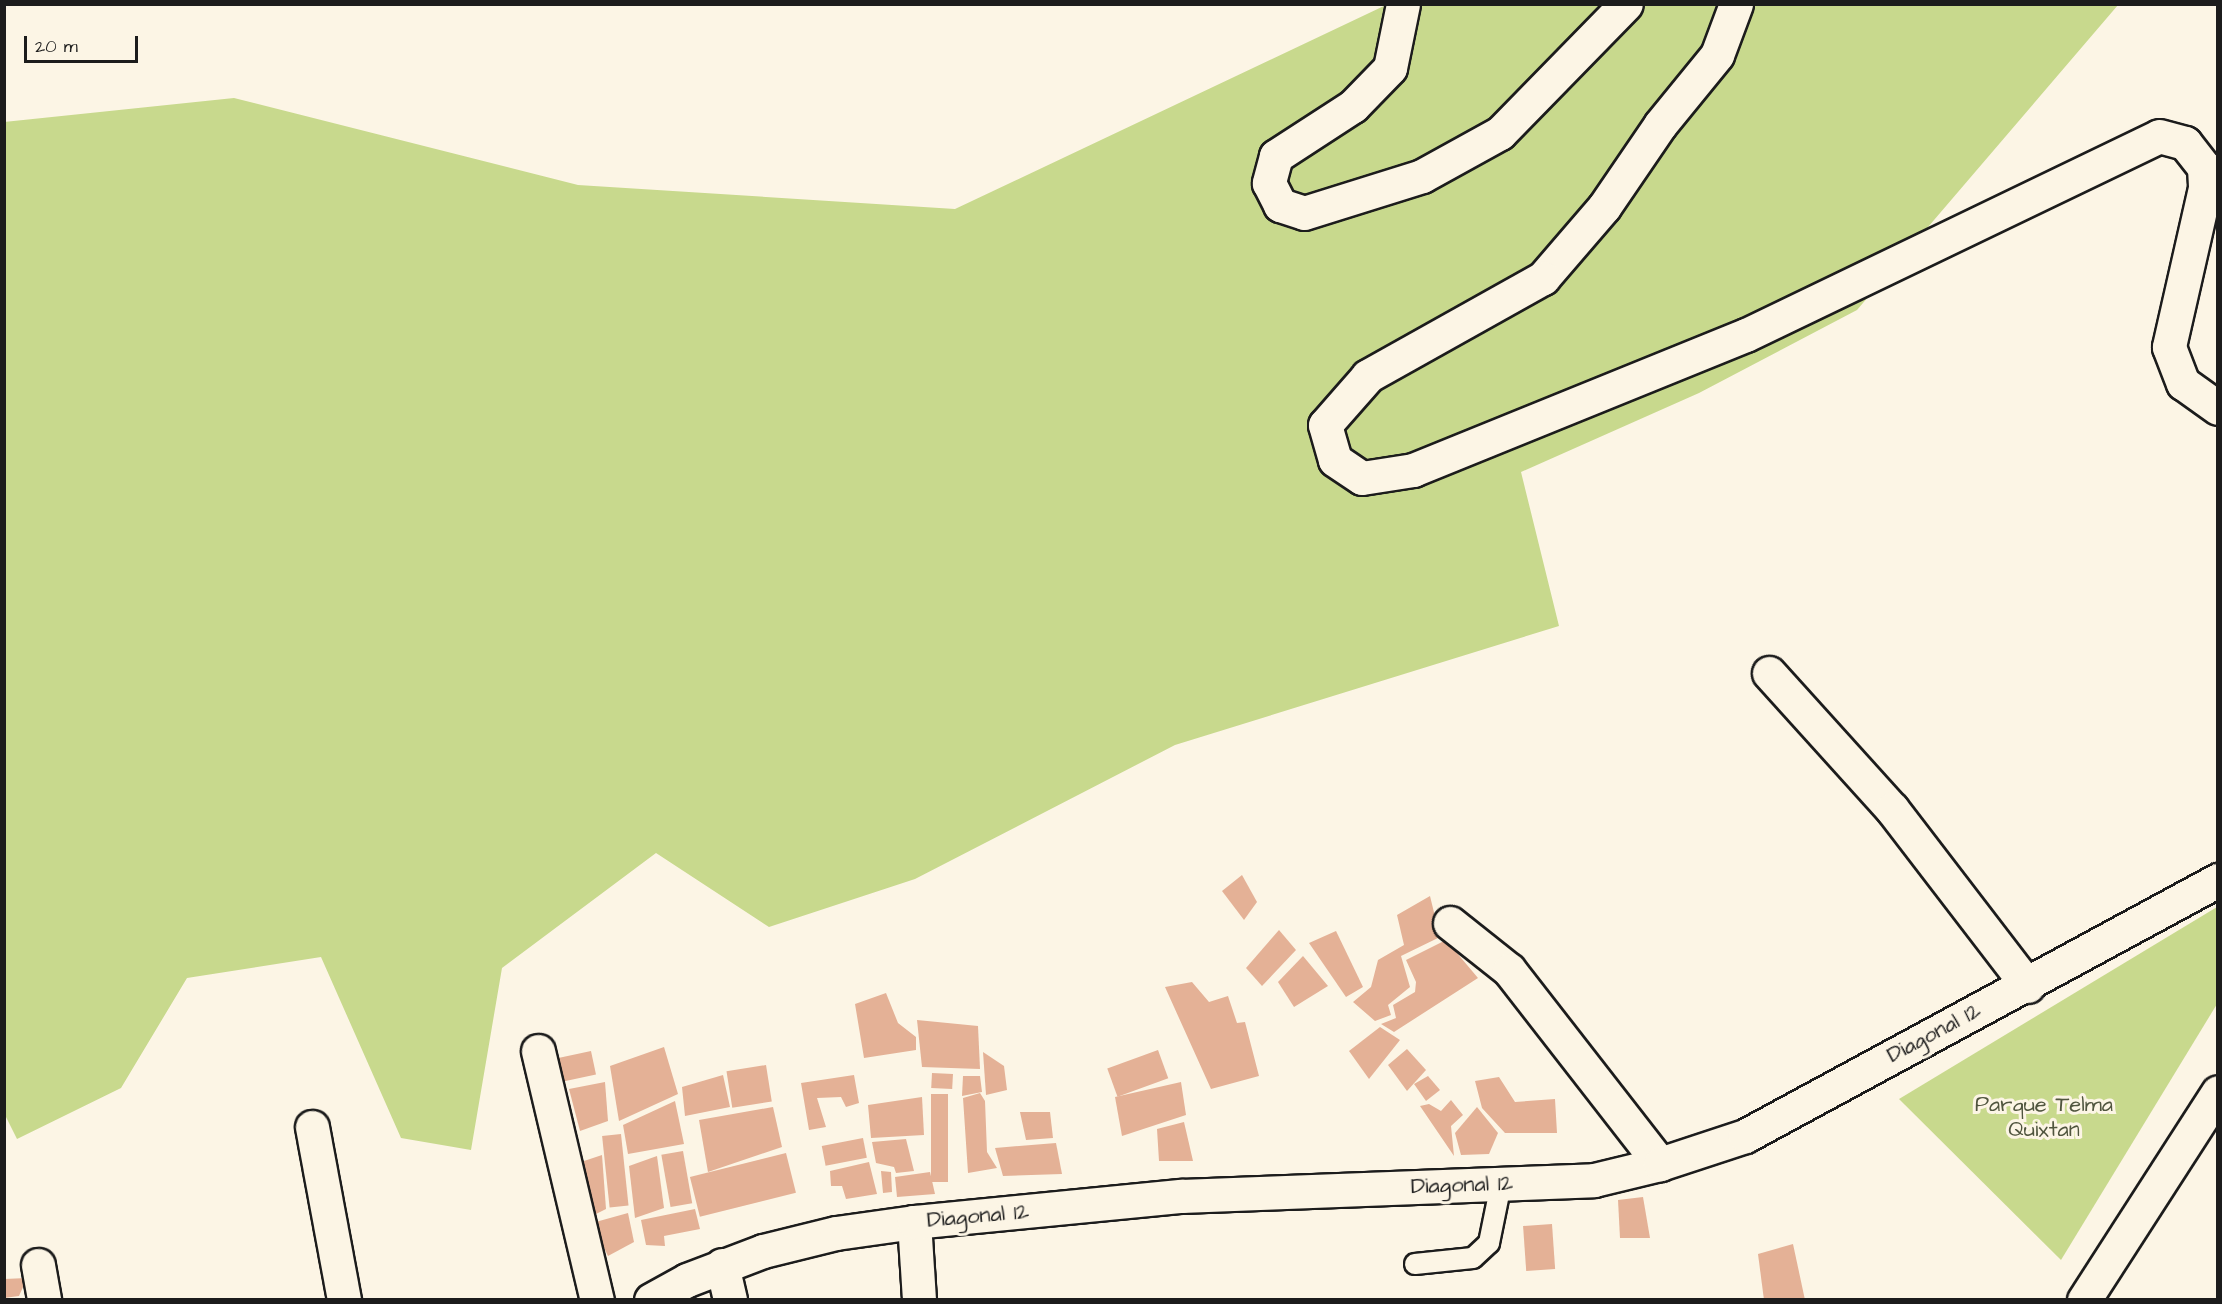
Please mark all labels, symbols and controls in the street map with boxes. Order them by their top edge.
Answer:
scale bar [27,24,141,62]
text: 20 m [35,34,78,59]
street label: Diagonal 12 [1883,997,1985,1069]
park label: Parque Telma Quixtan [1975,1091,2113,1142]
street label: Diagonal 12 [1410,1170,1514,1200]
street label: Diagonal 12 [926,1198,1030,1234]

